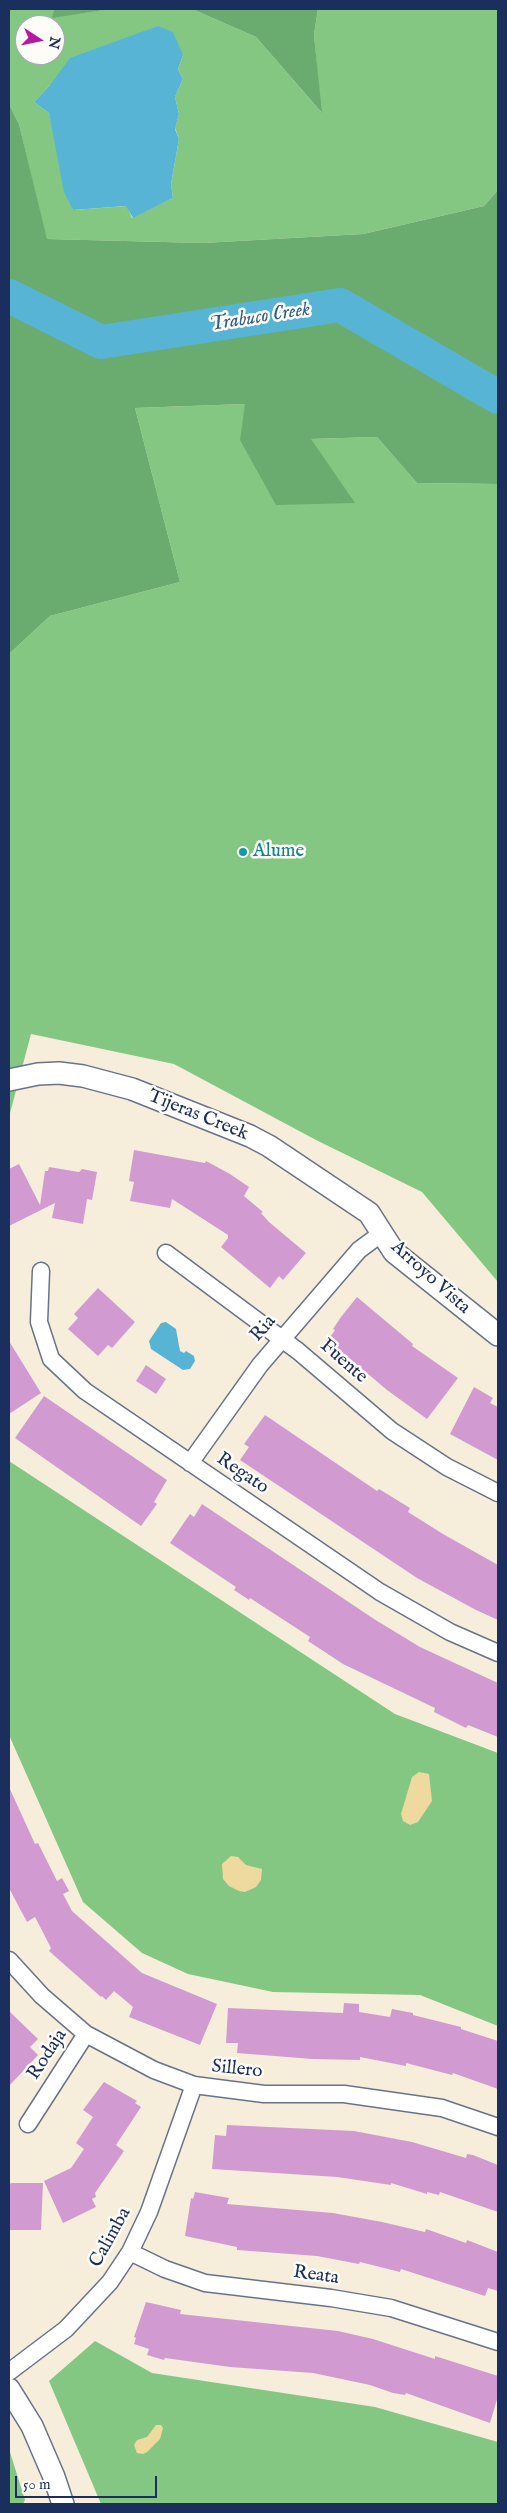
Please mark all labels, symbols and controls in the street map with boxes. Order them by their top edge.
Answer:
north arrow [15,15,65,65]
text: N [44,35,64,50]
water label: Trabuco Creek [208,298,312,338]
place label: Alume [253,841,304,863]
marker: Alume [237,846,249,858]
street label: Tijeras Creek [145,1086,251,1146]
street label: Arroyo Vista [386,1236,474,1320]
street label: Ria [246,1311,282,1347]
street label: Fuente [314,1335,372,1389]
street label: Regato [211,1448,273,1500]
street label: Rodaja [23,2025,73,2085]
street label: Sillero [210,2056,264,2084]
street label: Calimba [85,2204,137,2272]
street label: Reata [292,2262,340,2290]
scale bar [18,2466,160,2498]
text: 50 m [23,2475,51,2494]

